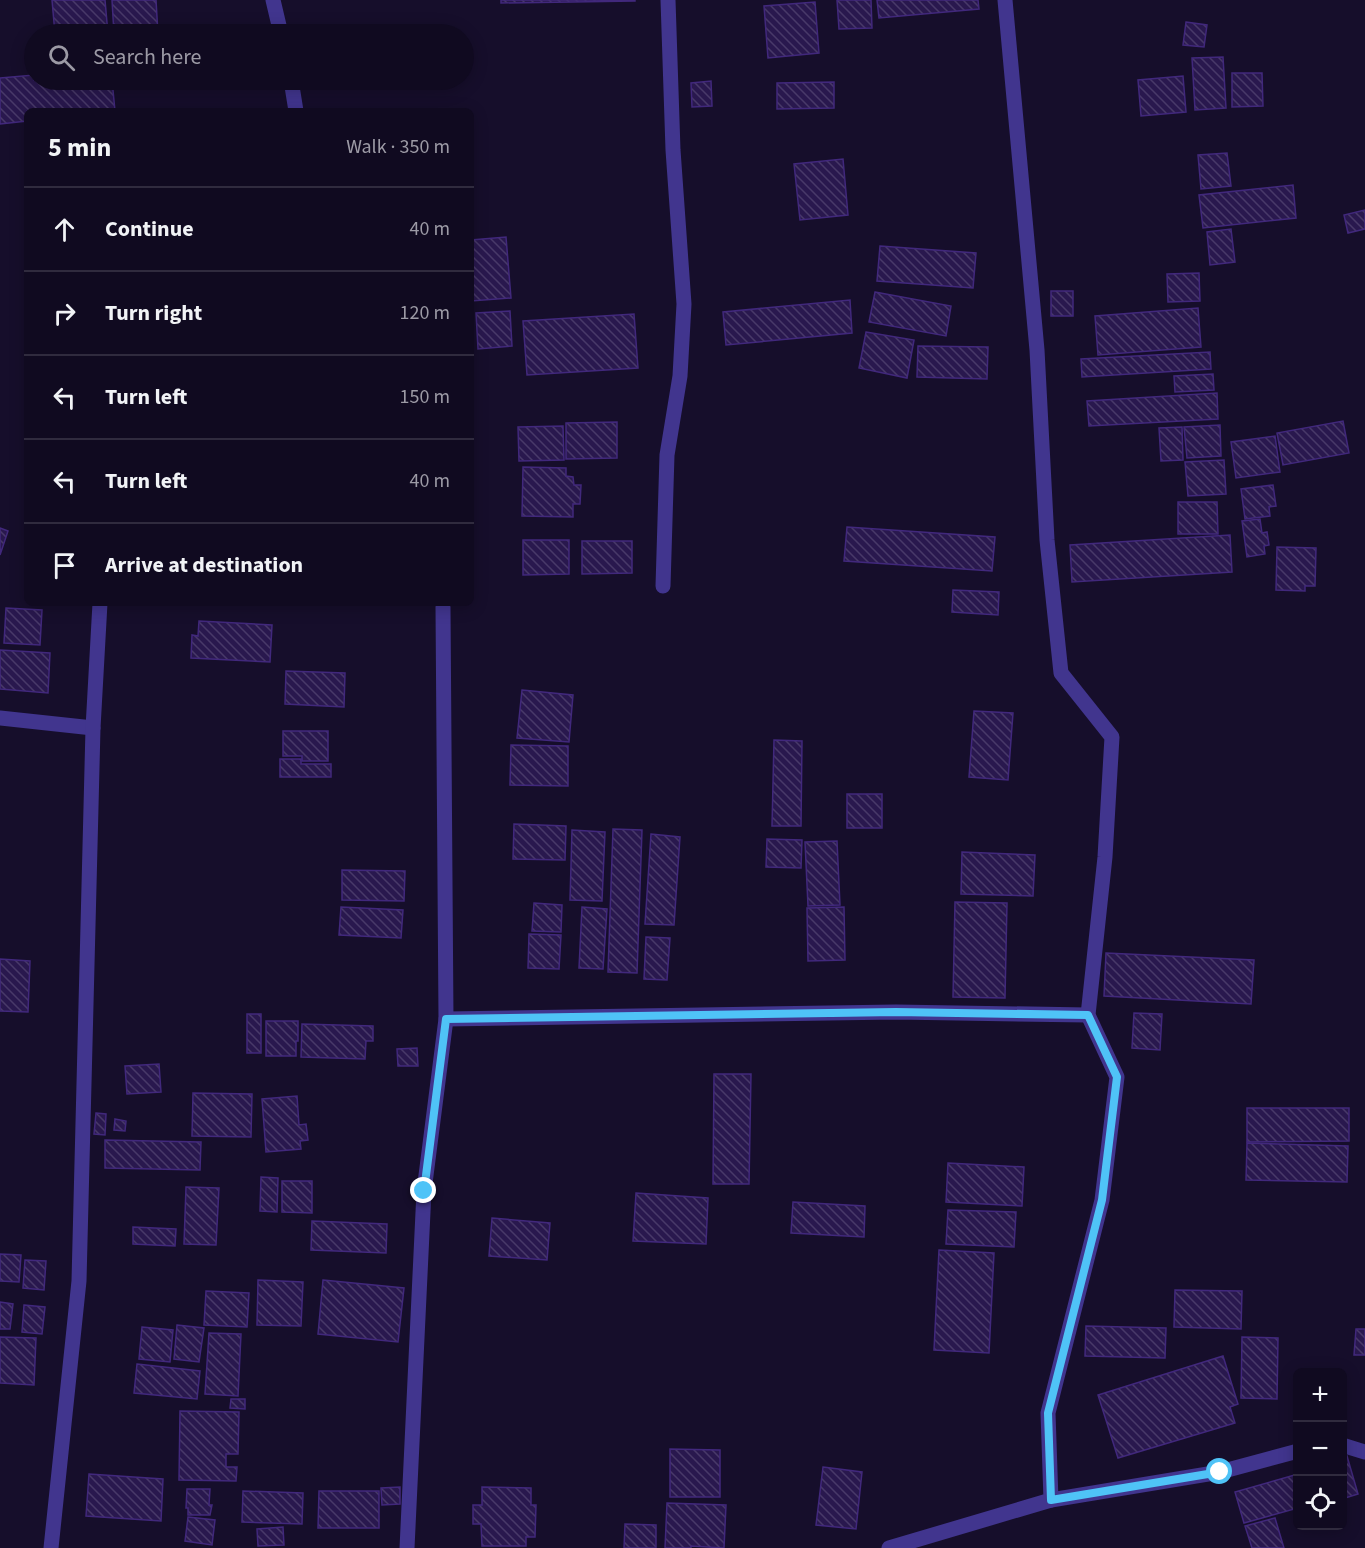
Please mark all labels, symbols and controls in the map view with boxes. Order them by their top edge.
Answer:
search box [24,24,474,90]
icon: search [45,41,78,74]
text: Search here [93,41,201,73]
text: 5 min [48,129,111,166]
text: Walk · 350 m [346,133,450,161]
icon: ahead [48,213,81,246]
text: Continue [105,213,194,245]
text: 40 m [410,215,450,243]
icon: right [48,297,81,330]
text: Turn right [105,297,202,329]
text: 120 m [400,299,450,327]
icon: left [48,381,81,414]
text: Turn left [105,381,187,413]
text: 150 m [400,383,450,411]
icon: left [48,465,81,498]
text: Turn left [105,465,187,497]
text: 40 m [410,467,450,495]
icon: arrive [48,549,81,582]
text: Arrive at destination [105,549,303,581]
route end [410,1177,436,1203]
map controls [1293,1368,1347,1530]
button: + [1293,1368,1347,1422]
button: − [1293,1422,1347,1476]
route start [1206,1458,1232,1484]
button: locate [1293,1476,1347,1530]

